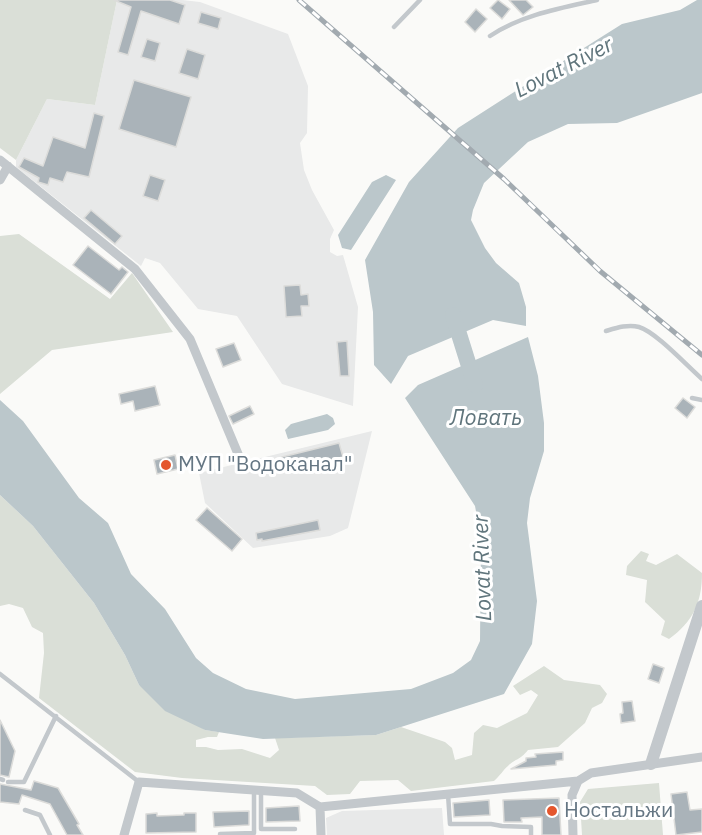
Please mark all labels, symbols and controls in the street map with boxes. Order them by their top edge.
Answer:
water label: Lovat River [510,32,618,104]
water label: Ловать [450,406,522,432]
place label: МУП "Водоканал" [178,452,353,478]
marker: МУП "Водоканал" [159,458,173,472]
water label: Lovat River [468,514,498,622]
place label: Ностальжи [564,798,673,824]
marker: Ностальжи [545,804,559,818]

